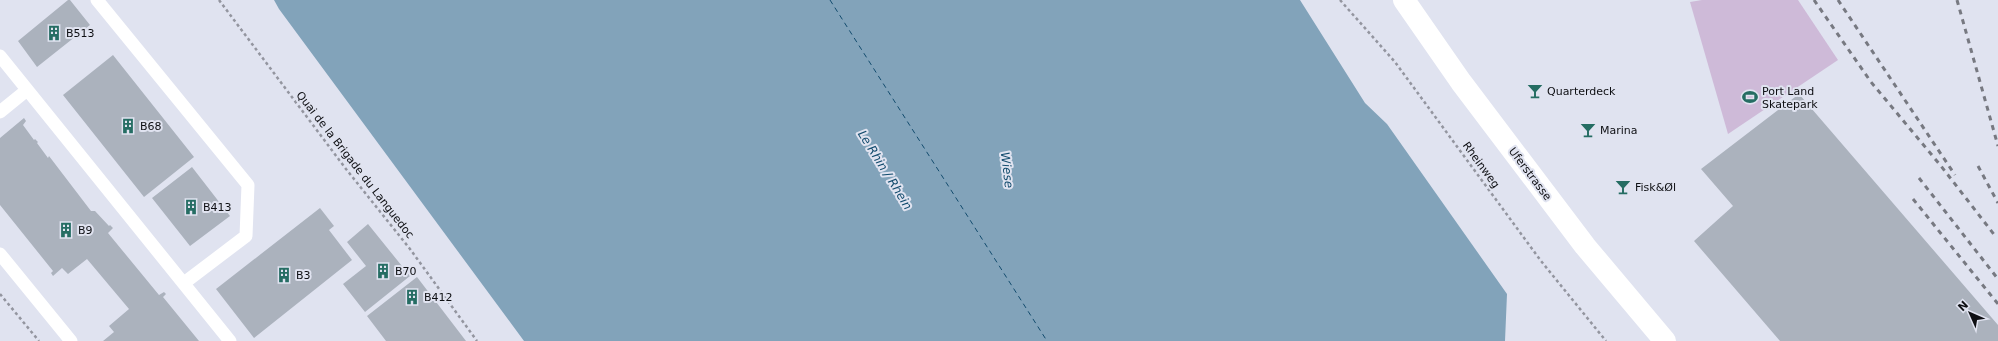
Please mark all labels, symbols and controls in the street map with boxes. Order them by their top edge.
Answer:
building icon: B513 [45,24,63,42]
place label: B513 [66,27,95,40]
bar icon: Quarterdeck [1526,82,1544,100]
place label: Quarterdeck [1547,85,1616,98]
place label: Port Land Skatepark [1762,85,1818,111]
sports icon: Port Land Skatepark [1741,88,1759,106]
street label: Quai de la Brigade du Languedoc [293,89,417,241]
building icon: B68 [119,117,137,135]
place label: B68 [140,120,162,133]
bar icon: Marina [1579,121,1597,139]
place label: Marina [1600,124,1638,137]
water label: Le Rhin / Rhein [855,128,915,212]
street label: Rheinweg [1460,139,1502,191]
street label: Uferstrasse [1506,145,1554,203]
water label: Wiese [998,151,1016,189]
bar icon: Fisk&Øl [1614,178,1632,196]
place label: Fisk&Øl [1635,181,1676,194]
building icon: B413 [182,198,200,216]
place label: B413 [203,201,232,214]
building icon: B9 [57,221,75,239]
place label: B9 [78,224,93,237]
building icon: B70 [374,262,392,280]
place label: B70 [395,265,417,278]
building icon: B3 [275,266,293,284]
place label: B3 [296,269,311,282]
building icon: B412 [403,288,421,306]
place label: B412 [424,291,453,304]
north arrow [1950,293,1990,333]
text: N [1955,298,1971,314]

